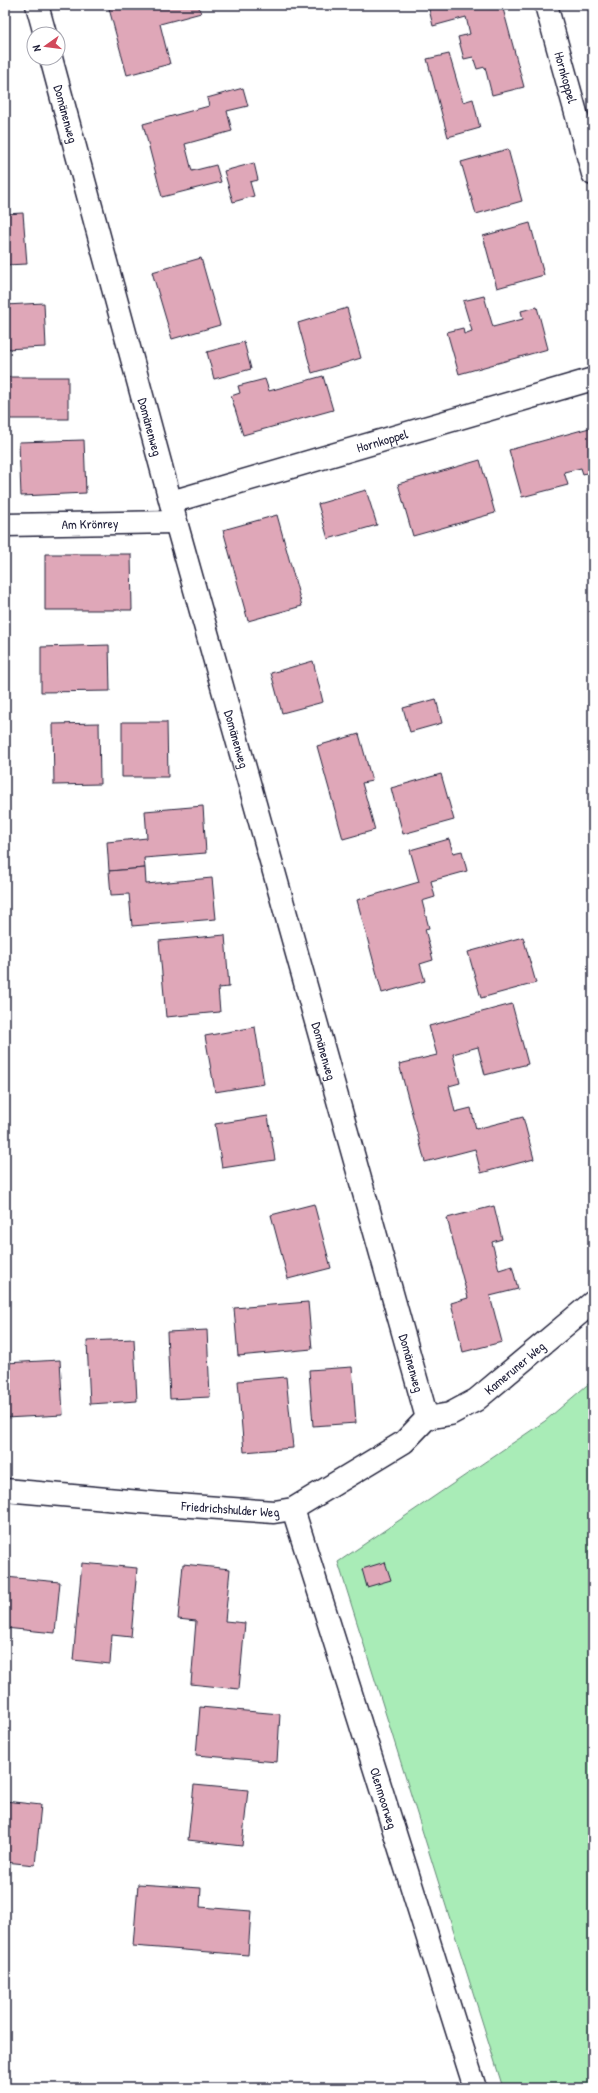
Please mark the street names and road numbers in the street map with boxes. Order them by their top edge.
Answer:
street label: Hornkoppel [550,49,582,106]
street label: Domänenweg [50,83,83,145]
street label: Domänenweg [134,396,167,458]
street label: Hornkoppel [354,424,411,456]
street label: Am Krönrey [61,514,119,533]
street label: Domänenweg [220,708,254,770]
street label: Domänenweg [308,1020,341,1082]
street label: Domänenweg [395,1332,428,1394]
street label: Kameruner Weg [480,1337,549,1399]
street label: Friedrichshulder Weg [180,1496,281,1521]
street label: Olenmoorweg [366,1765,402,1831]

